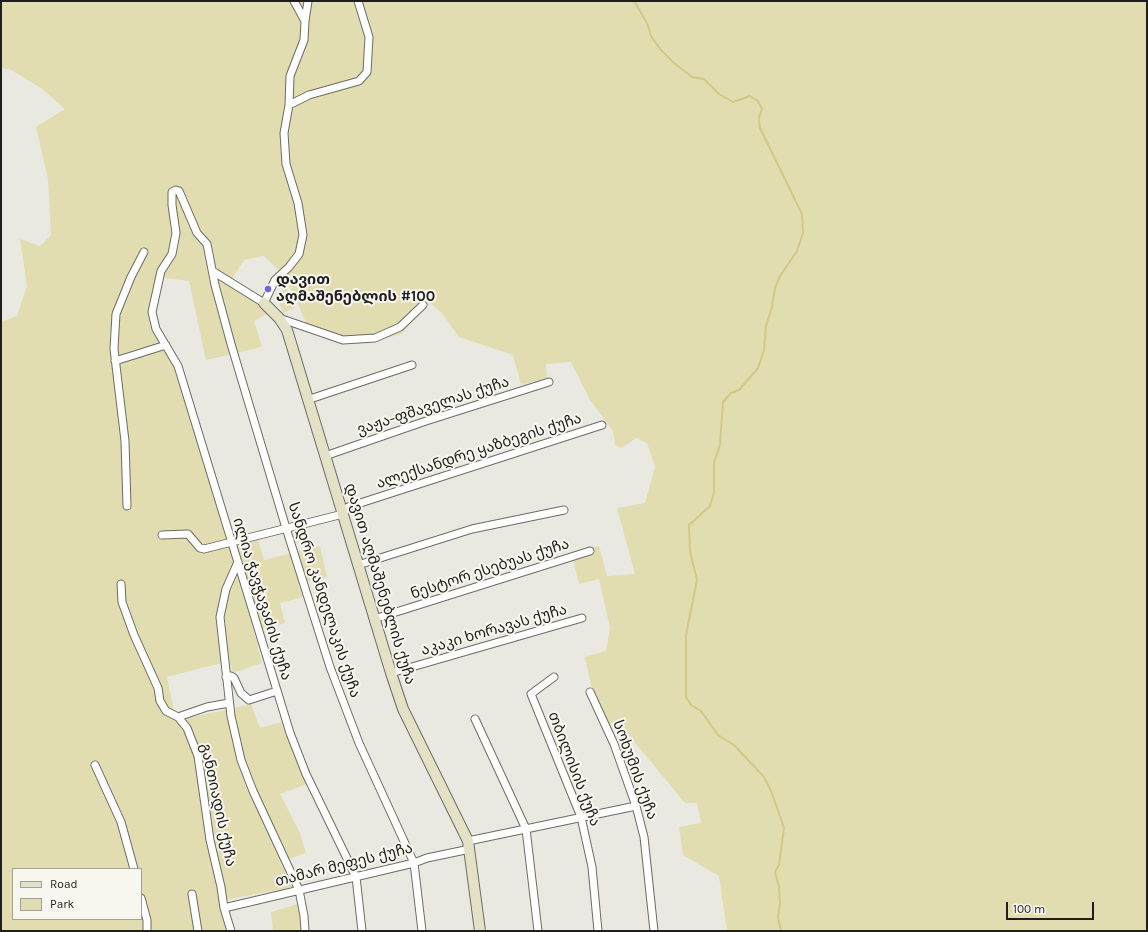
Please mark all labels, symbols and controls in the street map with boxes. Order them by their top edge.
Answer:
place label: დავით აღმაშენებლის #100 [276,271,435,306]
marker: დავით აღმაშენებლის #100 [263,284,273,294]
street label: ვაჟა-ფშაველას ქუჩა [355,373,511,439]
street label: ალექსანდრე ყაზბეგის ქუჩა [374,409,584,493]
street label: დავით აღმაშენებლის ქუჩა [341,481,419,687]
street label: სანდრო კანდელაკის ქუჩა [284,500,364,700]
street label: ილია ჭავჭავაძის ქუჩა [229,516,295,682]
street label: ნესტორ ესებუას ქუჩა [408,535,572,603]
street label: აკაკი ხორავას ქუჩა [419,601,569,659]
street label: თბილისის ქუჩა [544,709,604,829]
street label: სოხუმის ქუჩა [609,718,661,822]
street label: განთიადის ქუჩა [196,742,240,868]
street label: თამარ მეფეს ქუჩა [273,839,415,891]
legend [12,868,142,920]
text: Road [50,877,78,891]
scale bar [1008,894,1096,920]
text: Park [50,897,74,911]
text: 100 m [1013,902,1045,916]

